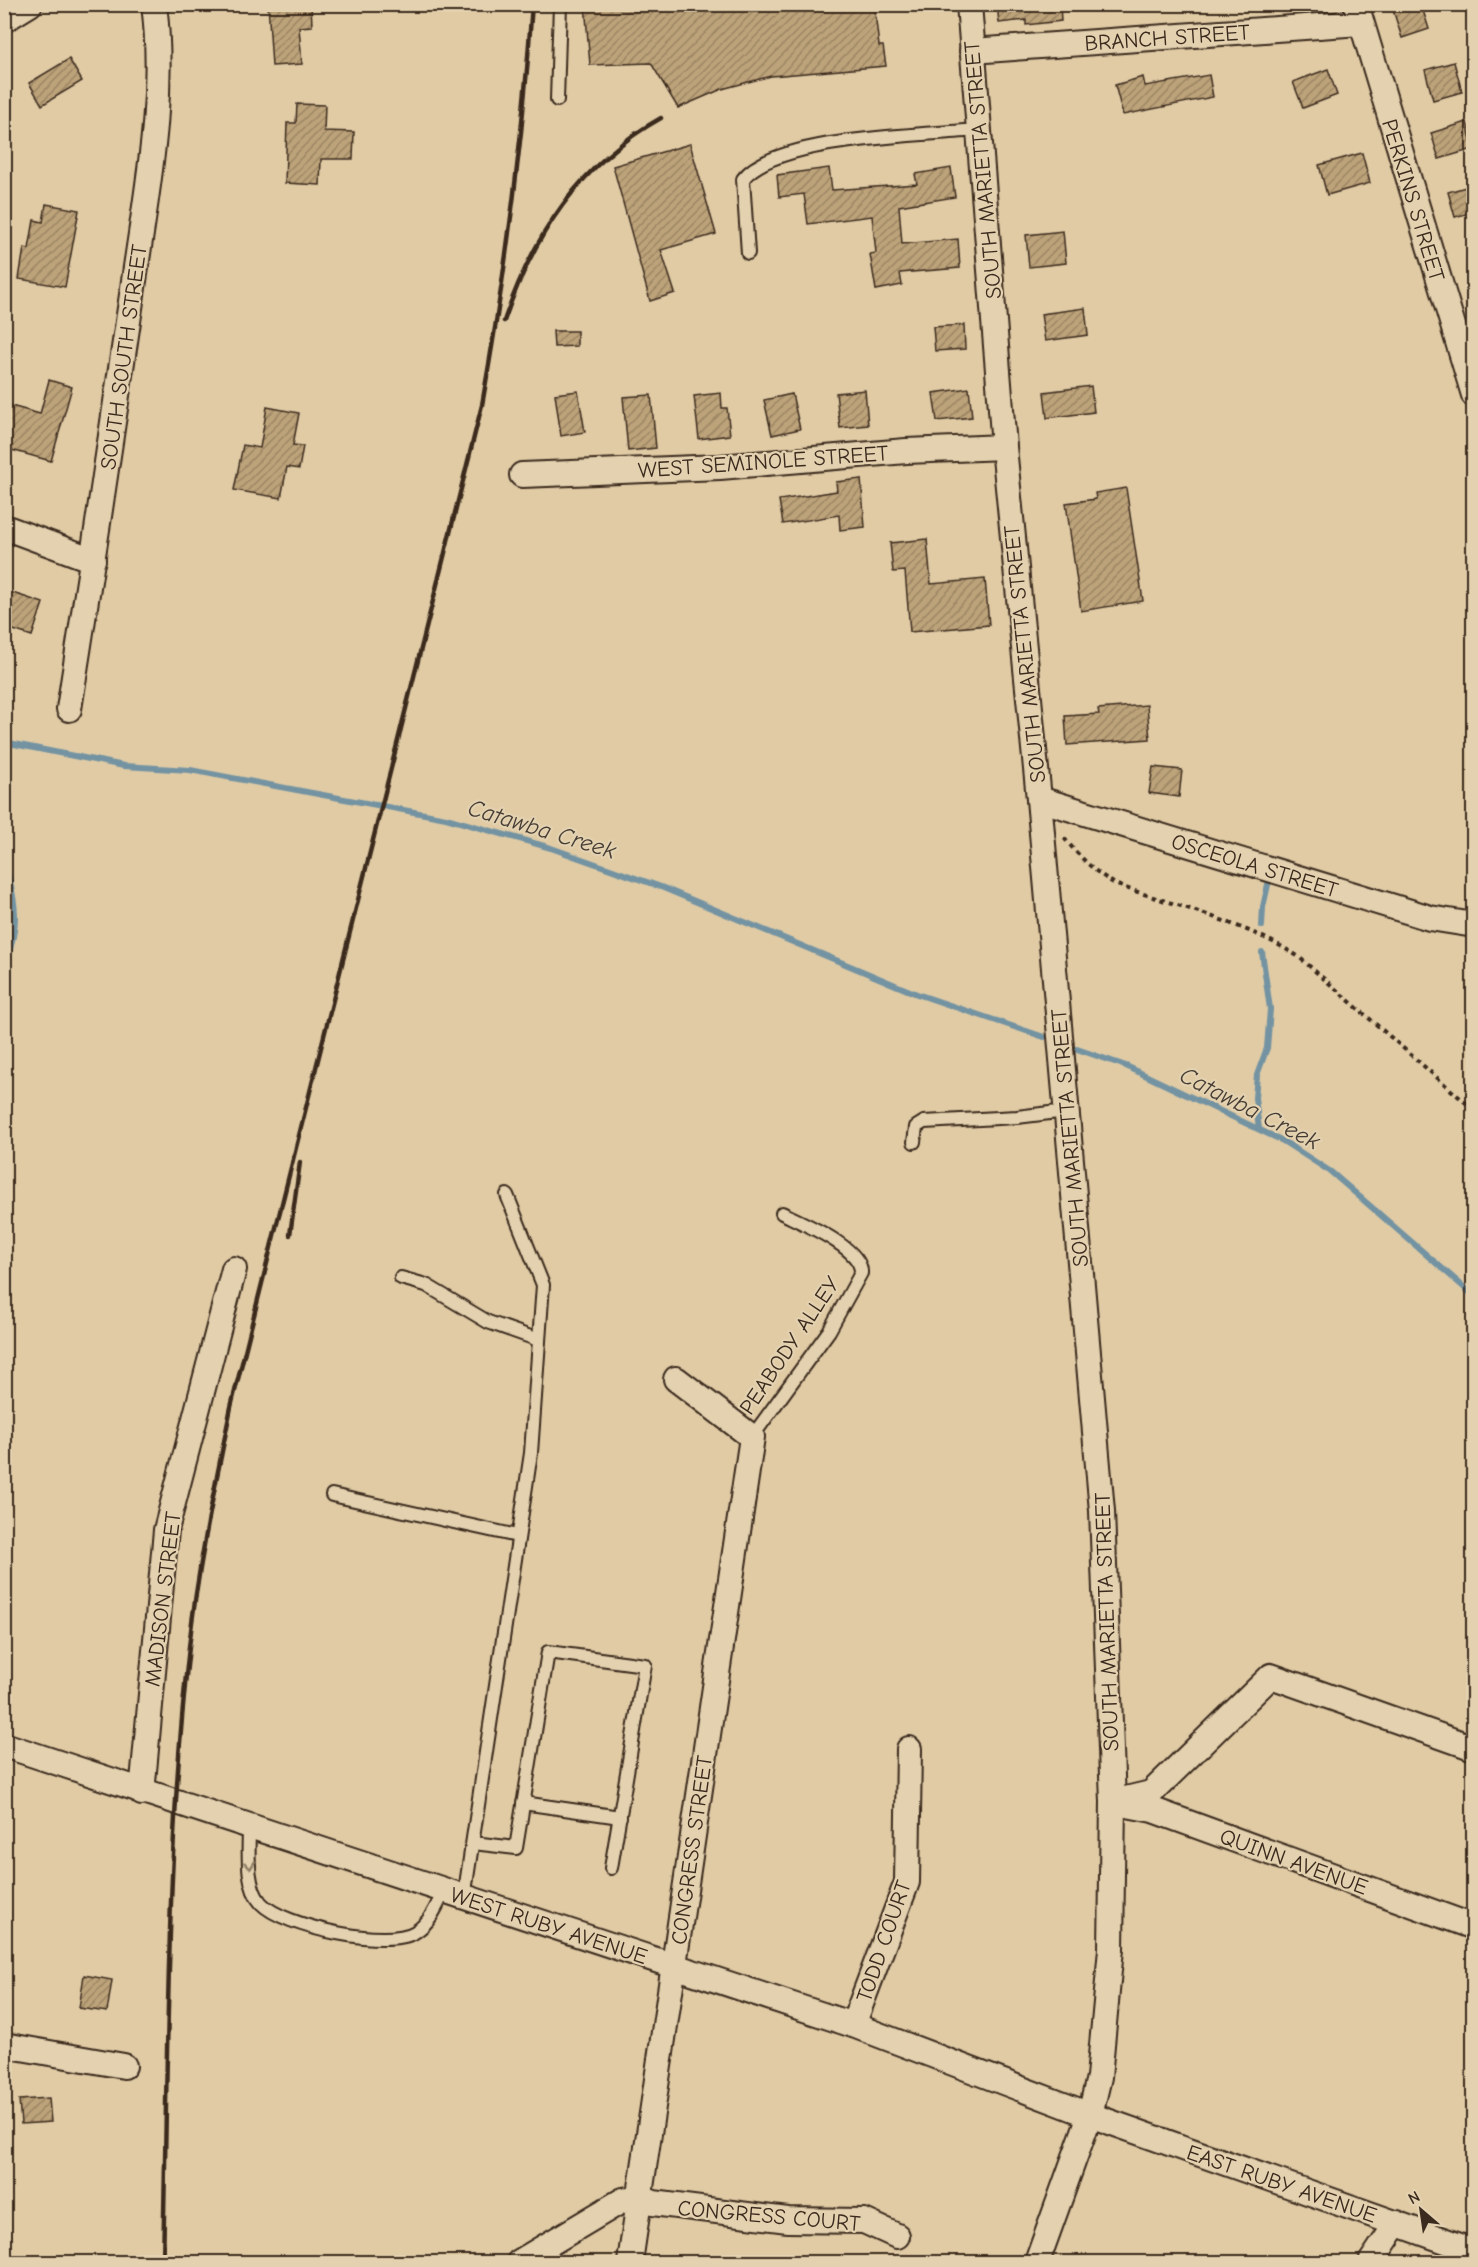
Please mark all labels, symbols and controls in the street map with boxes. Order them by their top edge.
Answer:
street label: BRANCH STREET [1084,19,1251,57]
street label: SOUTH MARIETTA STREET [959,39,1007,300]
street label: PERKINS STREET [1376,116,1450,285]
street label: SOUTH SOUTH STREET [95,242,153,471]
street label: WEST SEMINOLE STREET [637,440,890,484]
street label: SOUTH MARIETTA STREET [998,523,1051,784]
water label: Catawba Creek [465,793,620,865]
street label: OSCEOLA STREET [1168,828,1342,904]
street label: SOUTH MARIETTA STREET [1046,1007,1094,1268]
water label: Catawba Creek [1175,1061,1325,1155]
street label: PEABODY ALLEY [734,1272,846,1419]
street label: SOUTH MARIETTA STREET [1089,1492,1125,1752]
street label: MADISON STREET [139,1510,187,1688]
street label: CONGRESS STREET [666,1753,718,1946]
street label: QUINN AVENUE [1216,1823,1371,1901]
one-way arrow [243,1861,256,1870]
street label: TODD COURT [851,1877,917,2006]
street label: WEST RUBY AVENUE [447,1882,650,1970]
street label: EAST RUBY AVENUE [1183,2139,1380,2229]
north arrow [1391,2180,1451,2240]
text: N [1405,2187,1423,2208]
street label: CONGRESS COURT [676,2195,862,2237]

